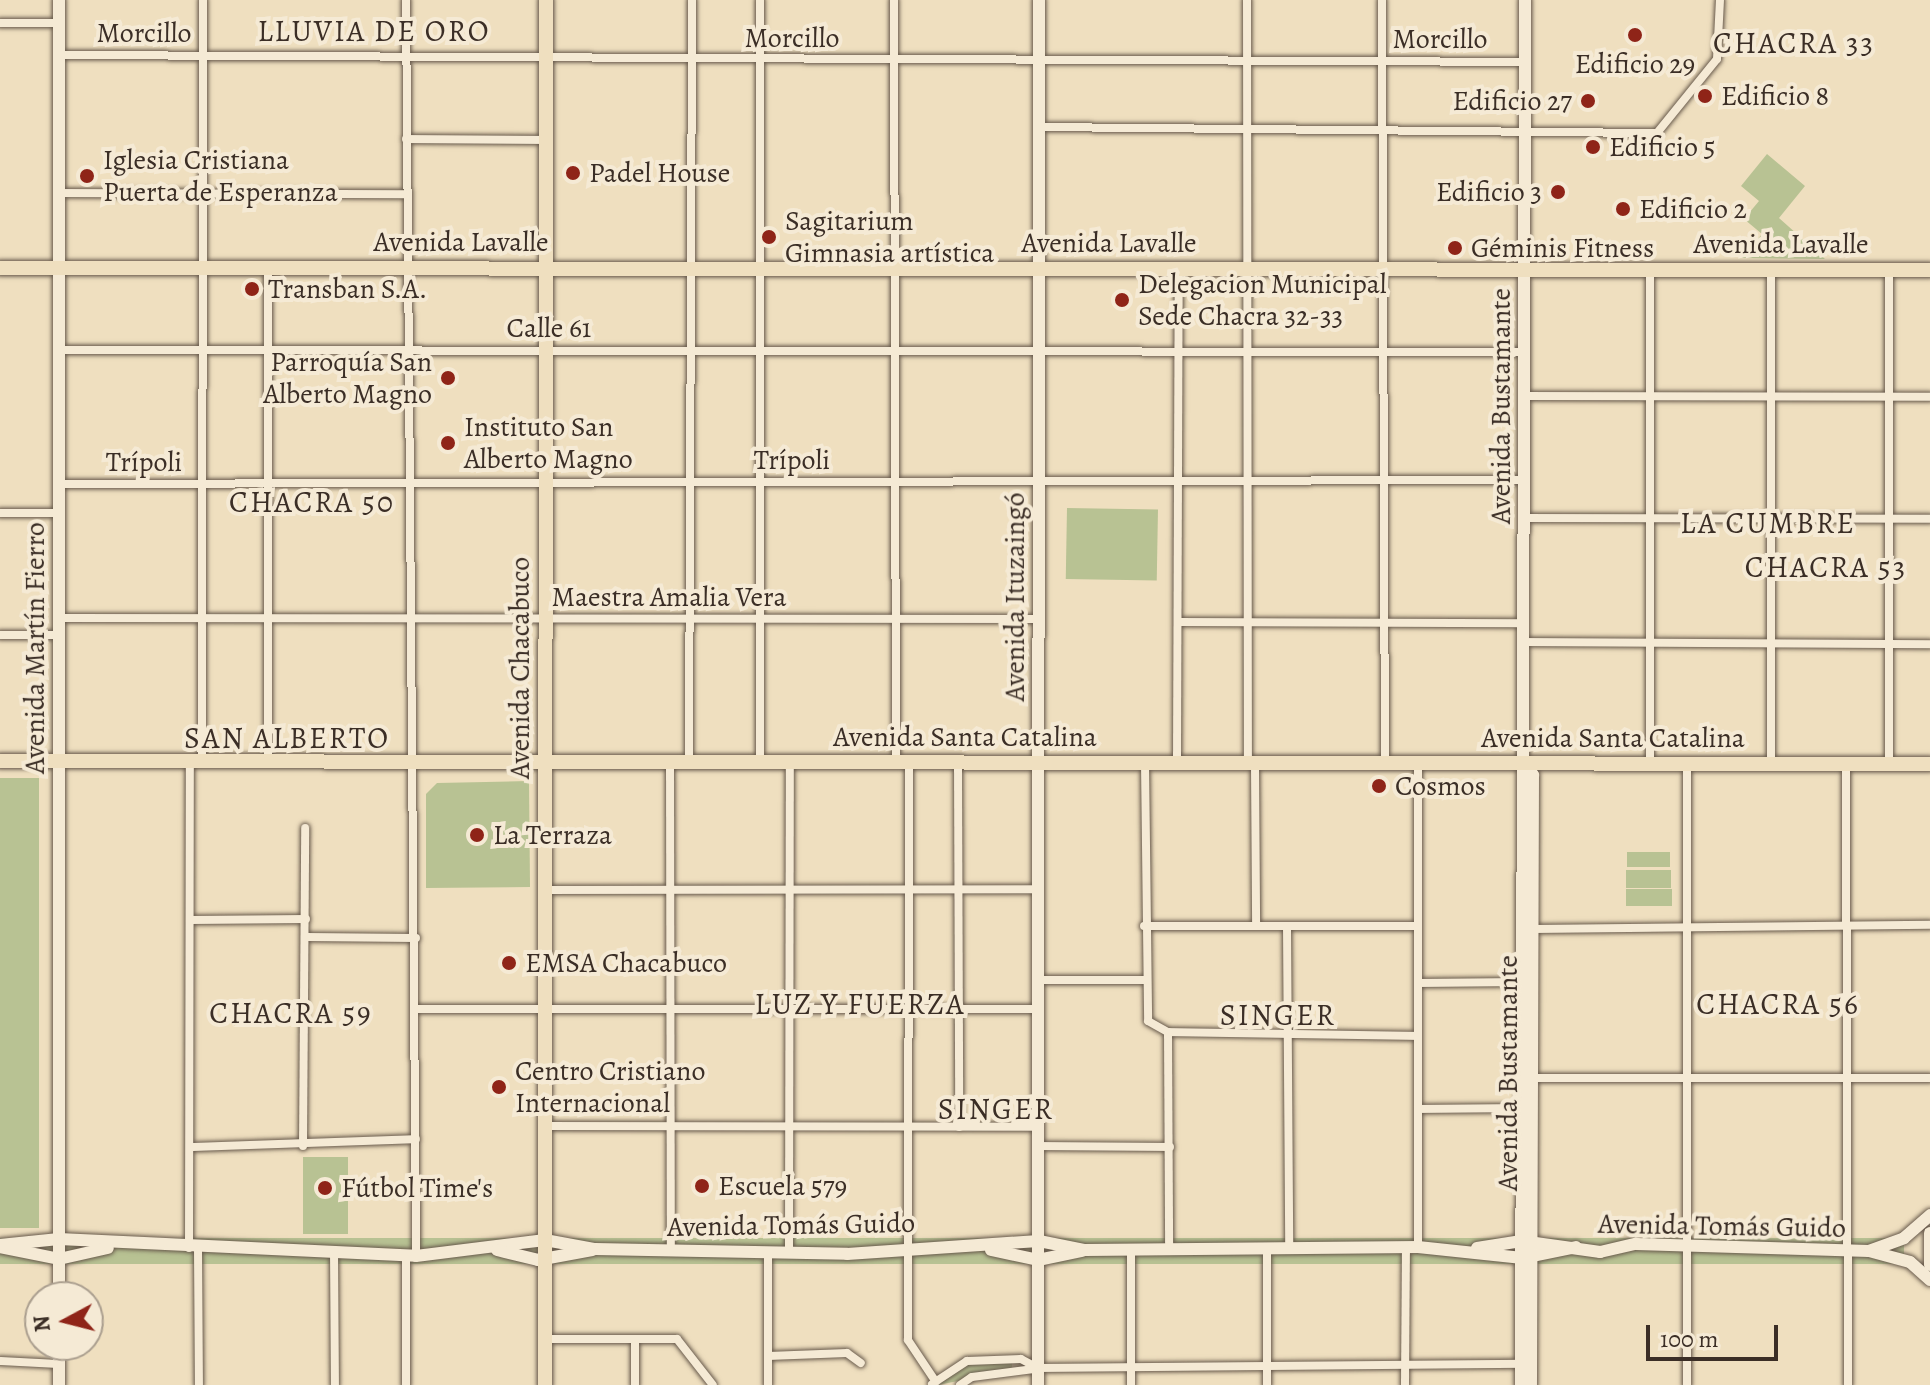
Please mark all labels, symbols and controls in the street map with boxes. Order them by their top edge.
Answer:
district label: LLUVIA DE ORO [258,13,490,49]
street label: Morcillo [97,16,191,50]
street label: Morcillo [745,21,839,55]
street label: Morcillo [1393,22,1487,56]
district label: CHACRA 33 [1713,25,1875,61]
marker: Edificio 29 [1626,26,1644,44]
place label: Edificio 29 [1575,47,1695,81]
place label: Edificio 8 [1721,79,1829,113]
place label: Edificio 27 [1452,84,1572,118]
marker: Edificio 8 [1696,87,1714,105]
marker: Edificio 27 [1579,92,1597,110]
place label: Edificio 5 [1609,130,1716,164]
marker: Edificio 5 [1584,138,1602,156]
place label: Iglesia Cristiana Puerta de Esperanza [103,143,338,209]
place label: Padel House [589,156,730,190]
marker: Padel House [564,164,582,182]
marker: Iglesia Cristiana Puerta de Esperanza [78,167,96,185]
place label: Edificio 3 [1436,175,1542,209]
marker: Edificio 3 [1549,183,1567,201]
place label: Edificio 2 [1639,192,1747,226]
marker: Edificio 2 [1614,200,1632,218]
place label: Sagitarium Gimnasia artística [785,204,994,270]
street label: Avenida Lavalle [373,225,549,259]
street label: Avenida Lavalle [1021,226,1197,260]
street label: Avenida Lavalle [1693,227,1869,261]
marker: Sagitarium Gimnasia artística [760,228,778,246]
place label: Géminis Fitness [1471,231,1654,265]
marker: Géminis Fitness [1446,239,1464,257]
place label: Delegacion Municipal Sede Chacra 32-33 [1138,267,1387,333]
place label: Transban S.A. [268,272,427,306]
marker: Transban S.A. [243,280,261,298]
street label: Avenida Bustamante [1484,288,1518,524]
marker: Delegacion Municipal Sede Chacra 32-33 [1113,291,1131,309]
street label: Calle 61 [507,311,591,345]
place label: Parroquía San Alberto Magno [263,345,432,411]
marker: Parroquía San Alberto Magno [439,369,457,387]
place label: Instituto San Alberto Magno [464,410,633,476]
marker: Instituto San Alberto Magno [439,434,457,452]
street label: Trípoli [754,443,830,477]
street label: Trípoli [106,445,182,479]
district label: CHACRA 50 [229,484,395,520]
street label: Avenida Ituzaingó [998,493,1032,701]
district label: LA CUMBRE [1680,505,1856,541]
street label: Avenida Martín Fierro [18,522,52,774]
district label: CHACRA 53 [1745,549,1907,585]
street label: Avenida Chacabuco [503,557,537,779]
street label: Maestra Amalia Vera [551,580,787,614]
district label: SAN ALBERTO [184,720,390,756]
street label: Avenida Santa Catalina [833,720,1097,754]
street label: Avenida Santa Catalina [1481,721,1745,755]
place label: Cosmos [1395,769,1486,803]
marker: Cosmos [1370,777,1388,795]
place label: La Terraza [493,818,612,852]
marker: La Terraza [468,826,486,844]
place label: EMSA Chacabuco [525,946,727,980]
marker: EMSA Chacabuco [500,954,518,972]
street label: Avenida Bustamante [1491,955,1525,1191]
district label: LUZ Y FUERZA [754,986,966,1022]
district label: CHACRA 56 [1696,986,1860,1022]
district label: CHACRA 59 [209,995,373,1031]
district label: SINGER [1220,997,1336,1033]
place label: Centro Cristiano Internacional [515,1054,705,1120]
marker: Centro Cristiano Internacional [490,1078,508,1096]
district label: SINGER [938,1091,1054,1127]
place label: Escuela 579 [718,1169,847,1203]
place label: Fútbol Time's [341,1171,493,1205]
marker: Escuela 579 [693,1177,711,1195]
marker: Fútbol Time's [316,1179,334,1197]
street label: Avenida Tomás Guido [667,1206,915,1244]
street label: Avenida Tomás Guido [1598,1207,1846,1245]
north arrow [24,1281,104,1361]
scale bar [1650,1309,1782,1359]
text: N [26,1314,58,1333]
text: 100 m [1660,1323,1719,1355]

